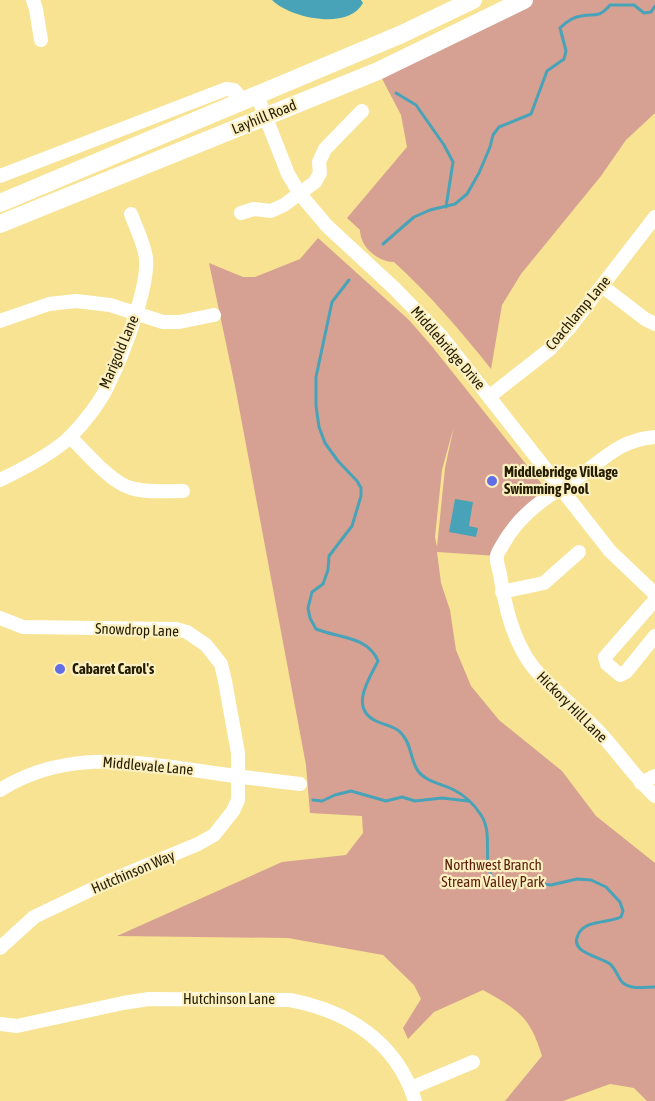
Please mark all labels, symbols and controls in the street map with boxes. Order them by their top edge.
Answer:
street label: Layhill Road [229,96,299,137]
street label: Coachlamp Lane [542,272,614,353]
street label: Middlebridge Drive [408,303,489,393]
street label: Marigold Lane [95,312,142,391]
place label: Middlebridge Village Swimming Pool [504,463,618,497]
marker: Middlebridge Village Swimming Pool [485,474,499,488]
street label: Snowdrop Lane [95,620,179,639]
place label: Cabaret Carol's [72,660,155,677]
marker: Cabaret Carol's [53,662,67,676]
street label: Hickory Hill Lane [534,668,611,746]
street label: Middlevale Lane [102,753,194,778]
street label: Hutchinson Way [89,846,177,897]
park label: Northwest Branch Stream Valley Park [441,856,545,890]
street label: Hutchinson Lane [183,990,275,1007]

